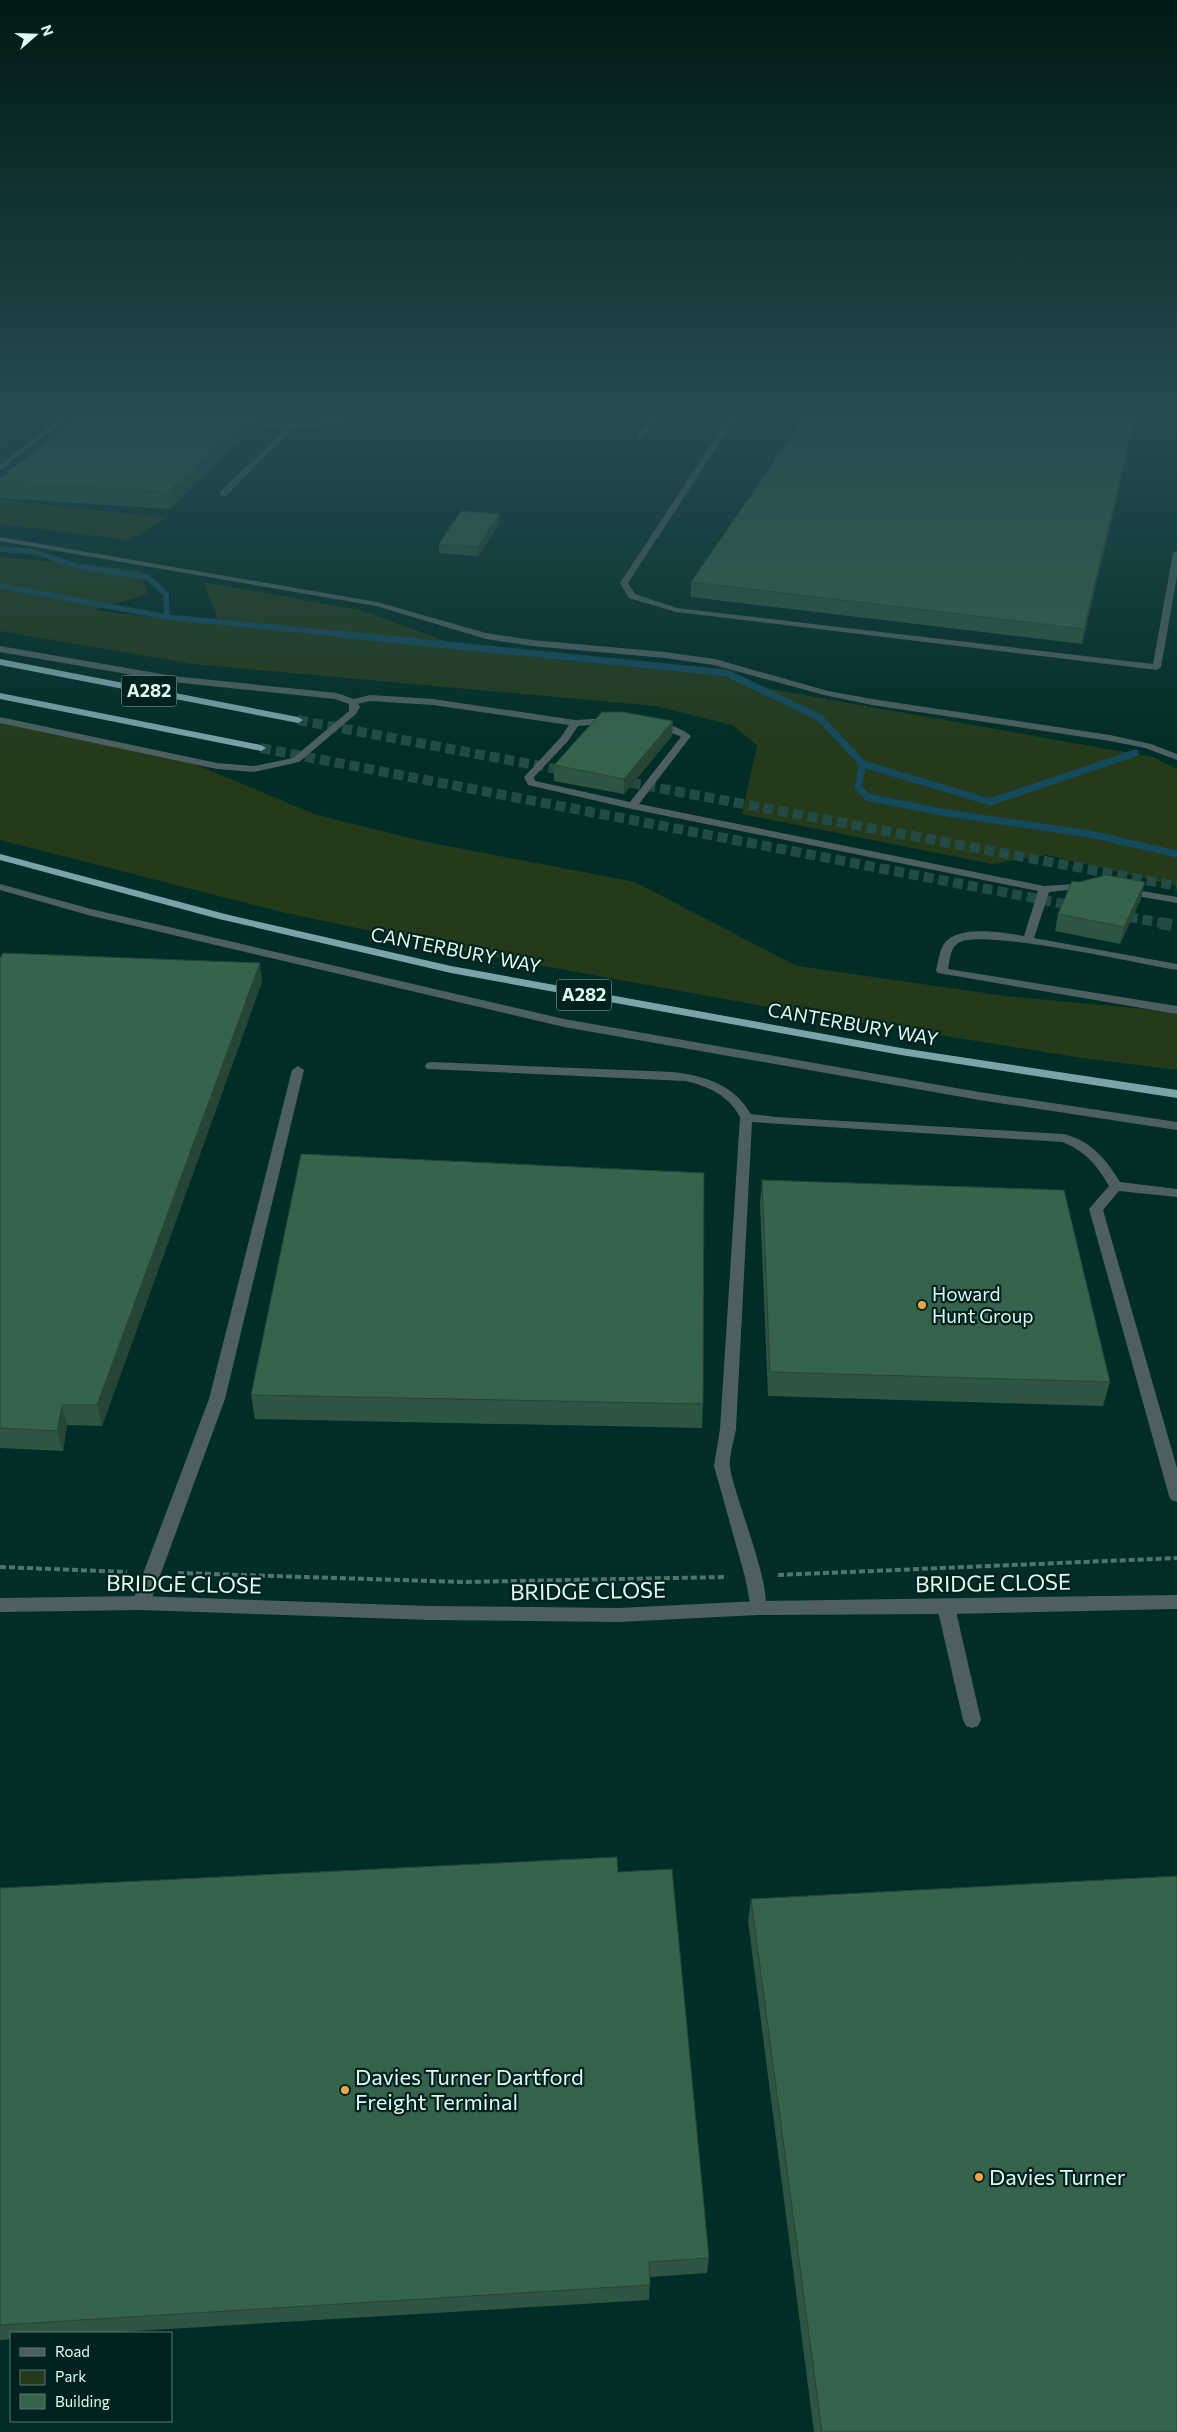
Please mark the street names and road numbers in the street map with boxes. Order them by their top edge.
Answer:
road number: A282 [122,676,176,706]
street label: CANTERBURY WAY [369,922,543,977]
road number: A282 [556,980,612,1010]
street label: CANTERBURY WAY [766,997,940,1050]
street label: BRIDGE CLOSE [915,1568,1071,1597]
street label: BRIDGE CLOSE [106,1569,262,1598]
street label: BRIDGE CLOSE [510,1576,666,1605]

